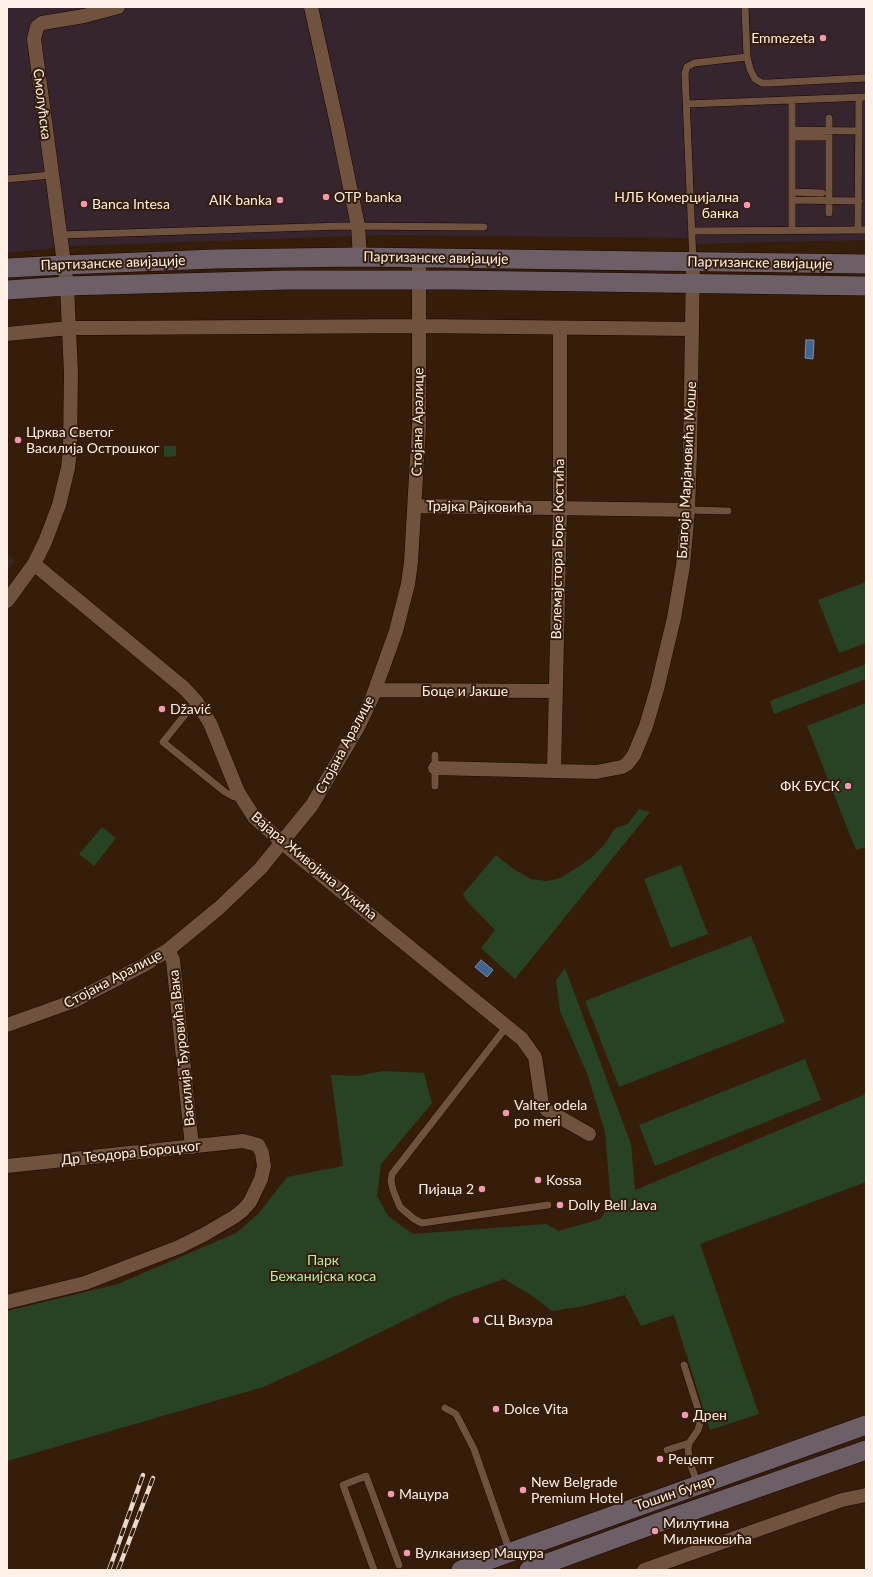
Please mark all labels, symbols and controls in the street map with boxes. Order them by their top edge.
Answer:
place label: Emmezeta [751,30,815,46]
marker: Emmezeta [818,33,828,43]
street label: Смолућска [29,68,55,140]
place label: OTP banka [334,189,402,205]
place label: НЛБ Комерцијална банка [614,189,739,222]
place label: AIK banka [209,192,272,208]
marker: OTP banka [321,192,331,202]
marker: AIK banka [275,195,285,205]
place label: Banca Intesa [92,196,170,212]
marker: Banca Intesa [79,199,89,209]
marker: НЛБ Комерцијална банка [742,200,752,210]
street label: Партизанске авијације [363,248,509,268]
street label: Партизанске авијације [40,252,186,274]
street label: Партизанске авијације [687,253,833,273]
street label: Стојана Аралице [409,367,427,477]
street label: Благоја Марјановића Моше [674,381,700,559]
place label: Црква Светог Василија Острошког [26,424,160,456]
marker: Црква Светог Василија Острошког [13,435,23,445]
street label: Велемајстора Боре Костића [548,459,568,639]
street label: Трајка Рајковића [426,498,532,516]
street label: Боце и Јакше [422,683,508,699]
street label: Стојана Аралице [312,693,378,797]
place label: Džavić [170,701,211,717]
marker: Džavić [157,704,167,714]
place label: ФК БУСК [780,778,840,794]
marker: ФК БУСК [843,781,853,791]
street label: Вајара Живојина Лукића [248,808,380,924]
street label: Стојана Аралице [61,946,165,1012]
street label: Василија Ђуровића Вака [165,969,199,1127]
place label: Valter odela po meri [514,1097,587,1130]
marker: Valter odela po meri [501,1108,511,1118]
street label: Др Теодора Бороцког [60,1137,202,1169]
place label: Kossa [546,1172,582,1188]
marker: Kossa [533,1175,543,1185]
place label: Пијаца 2 [418,1181,474,1197]
marker: Пијаца 2 [477,1184,487,1194]
place label: Dolly Bell Java [568,1197,657,1213]
marker: Dolly Bell Java [555,1200,565,1210]
park label: Парк Бежанијска коса [270,1252,376,1284]
place label: СЦ Визура [484,1312,553,1328]
marker: СЦ Визура [471,1315,481,1325]
place label: Dolce Vita [504,1401,568,1417]
marker: Dolce Vita [491,1404,501,1414]
place label: Дрен [693,1407,727,1423]
marker: Дрен [680,1410,690,1420]
place label: Рецепт [668,1451,714,1467]
marker: Рецепт [655,1454,665,1464]
street label: Тошин бунар [633,1471,717,1515]
place label: New Belgrade Premium Hotel [531,1474,623,1506]
marker: New Belgrade Premium Hotel [518,1485,528,1495]
place label: Мацура [399,1486,449,1502]
marker: Мацура [386,1489,396,1499]
place label: Милутина Миланковића [663,1515,752,1548]
marker: Милутина Миланковића [650,1526,660,1536]
place label: Вулканизер Мацура [415,1545,544,1561]
marker: Вулканизер Мацура [402,1548,412,1558]

